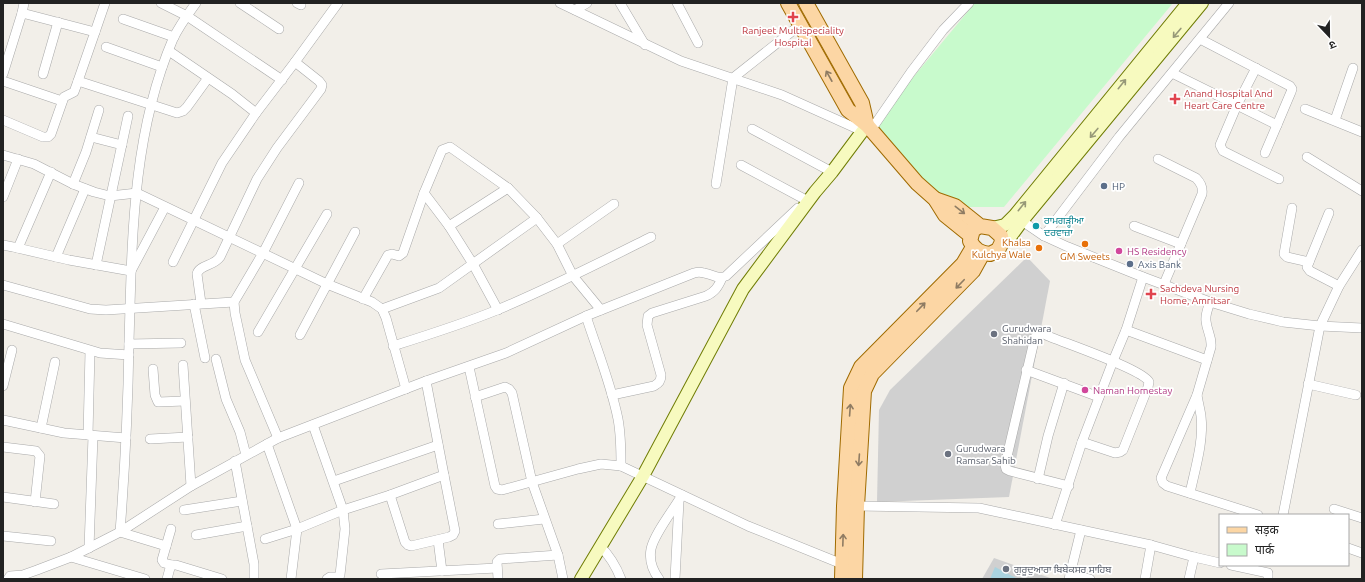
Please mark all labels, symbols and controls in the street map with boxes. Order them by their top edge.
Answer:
marker: Ranjeet Multispeciality Hospital [787,11,799,23]
north arrow [1309,16,1349,56]
place label: Ranjeet Multispeciality Hospital [742,25,844,48]
one-way arrow [1172,28,1181,38]
text: उ [1327,39,1338,52]
one-way arrow [824,70,832,82]
one-way arrow [1118,78,1127,89]
place label: Anand Hospital And Heart Care Centre [1184,88,1273,111]
marker: Anand Hospital And Heart Care Centre [1169,93,1181,105]
one-way arrow [1090,128,1099,139]
marker: HP [1099,181,1109,191]
place label: HP [1112,181,1125,192]
one-way arrow [1018,201,1027,212]
one-way arrow [954,205,965,214]
place label: ਰਾਮਗੜ੍ਹੀਆ ਦਰਵਾਜ਼ਾ [1043,215,1084,238]
marker: ਰਾਮਗੜ੍ਹੀਆ ਦਰਵਾਜ਼ਾ [1031,221,1041,231]
place label: Khalsa Kulchya Wale [972,237,1031,260]
marker: GM Sweets [1080,239,1090,249]
marker: Khalsa Kulchya Wale [1034,243,1044,253]
marker: HS Residency [1114,246,1124,256]
place label: HS Residency [1127,246,1187,257]
place label: GM Sweets [1060,251,1110,262]
marker: Axis Bank [1125,259,1135,269]
place label: Axis Bank [1138,259,1181,270]
one-way arrow [955,279,965,289]
place label: Sachdeva Nursing Home, Amritsar [1160,283,1239,306]
marker: Sachdeva Nursing Home, Amritsar [1145,288,1157,300]
one-way arrow [916,302,925,312]
place label: Gurudwara Shahidan [1002,323,1052,346]
marker: Gurudwara Shahidan [989,329,999,339]
marker: Naman Homestay [1080,385,1090,395]
place label: Naman Homestay [1093,385,1172,396]
one-way arrow [846,404,854,417]
place label: Gurudwara Ramsar Sahib [956,443,1016,466]
marker: Gurudwara Ramsar Sahib [943,449,953,459]
one-way arrow [856,453,863,466]
legend [1219,514,1349,566]
text: सड़क [1255,523,1280,537]
one-way arrow [839,534,847,547]
text: पार्क [1255,543,1275,556]
marker: ਗੁਰੂਦੁਆਰਾ ਬਿਬੇਕਸਰ ਸਾਹਿਬ [1001,564,1011,574]
place label: ਗੁਰੂਦੁਆਰਾ ਬਿਬੇਕਸਰ ਸਾਹਿਬ [1013,564,1112,576]

